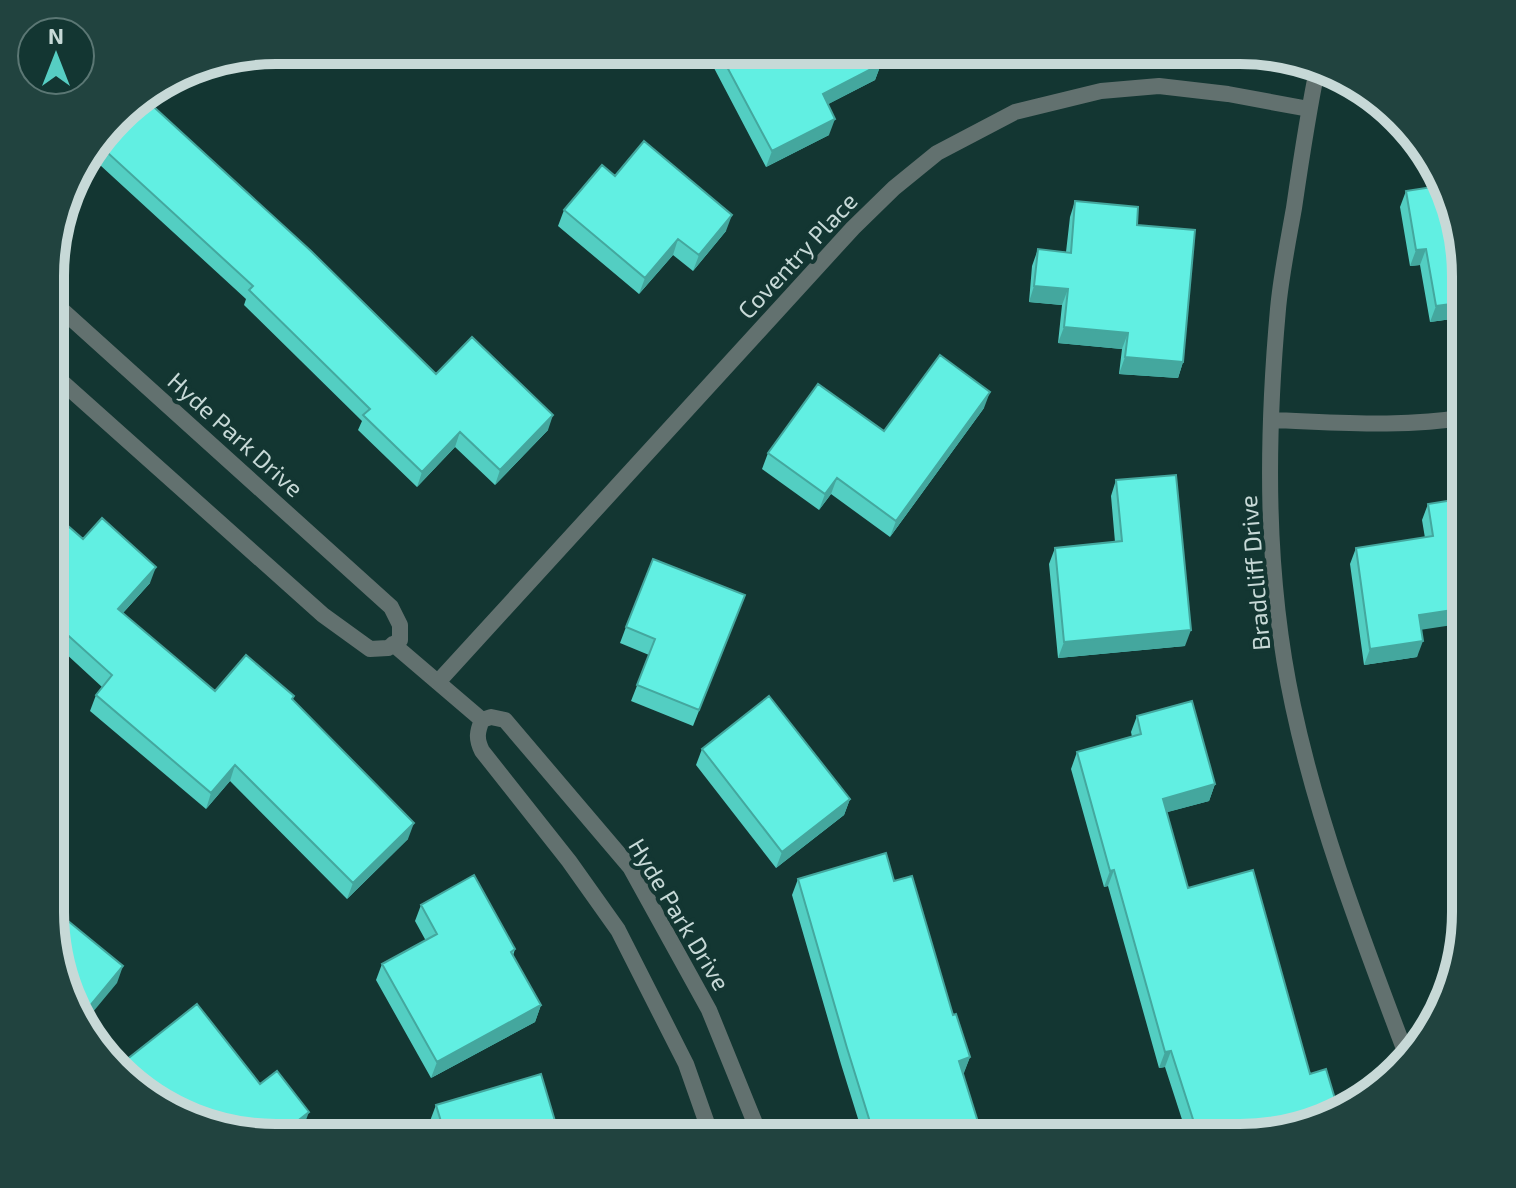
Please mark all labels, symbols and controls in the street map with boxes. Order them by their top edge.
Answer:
north arrow [16,16,96,96]
text: N [48,22,64,48]
street label: Coventry Place [731,186,863,324]
street label: Hyde Park Drive [162,366,310,502]
street label: Bradcliff Drive [1233,494,1275,652]
street label: Hyde Park Drive [623,833,737,995]

